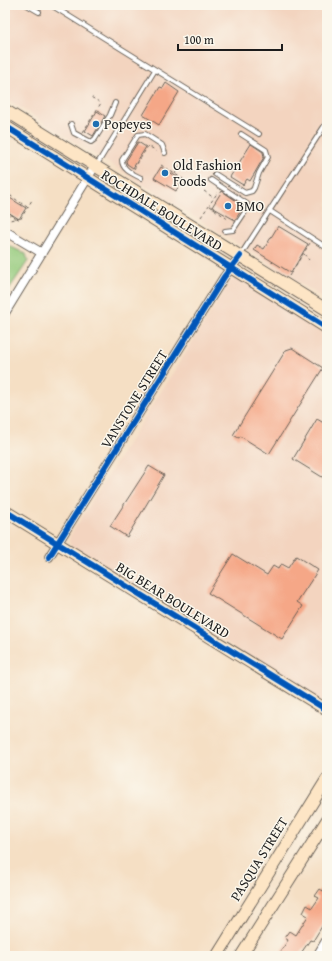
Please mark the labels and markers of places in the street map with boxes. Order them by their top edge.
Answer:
place label: Popeyes [104,114,152,134]
marker: Popeyes [91,119,101,129]
place label: Old Fashion Foods [173,155,241,191]
marker: Old Fashion Foods [160,168,170,178]
place label: BMO [236,196,264,216]
marker: BMO [223,201,233,211]

